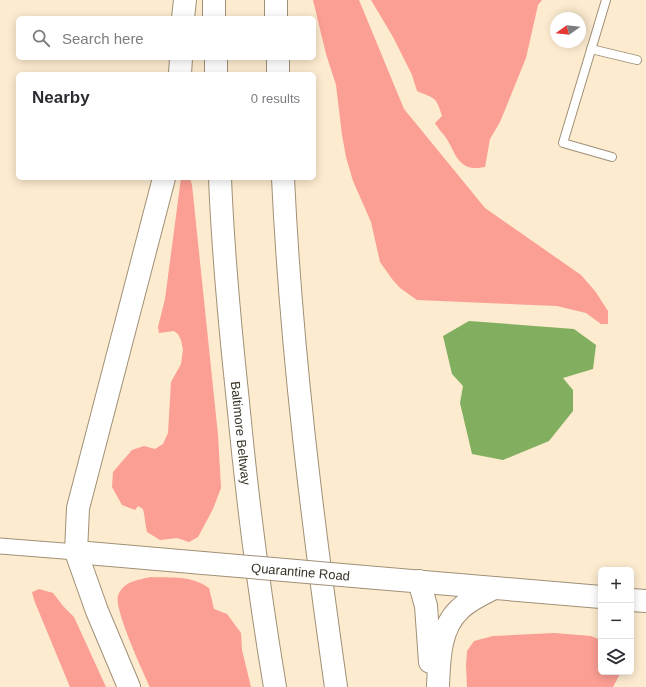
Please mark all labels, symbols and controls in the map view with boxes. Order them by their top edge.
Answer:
north arrow [550,12,586,48]
search box [16,16,316,60]
icon: search [30,27,52,49]
text: Search here [62,30,144,47]
text: Nearby [32,88,90,107]
text: 0 results [251,91,300,106]
street label: Baltimore Beltway [228,380,254,486]
street label: Quarantine Road [251,560,351,583]
map controls [598,567,634,675]
button: + [598,567,634,603]
button: − [598,603,634,639]
button: layers [598,639,634,675]

